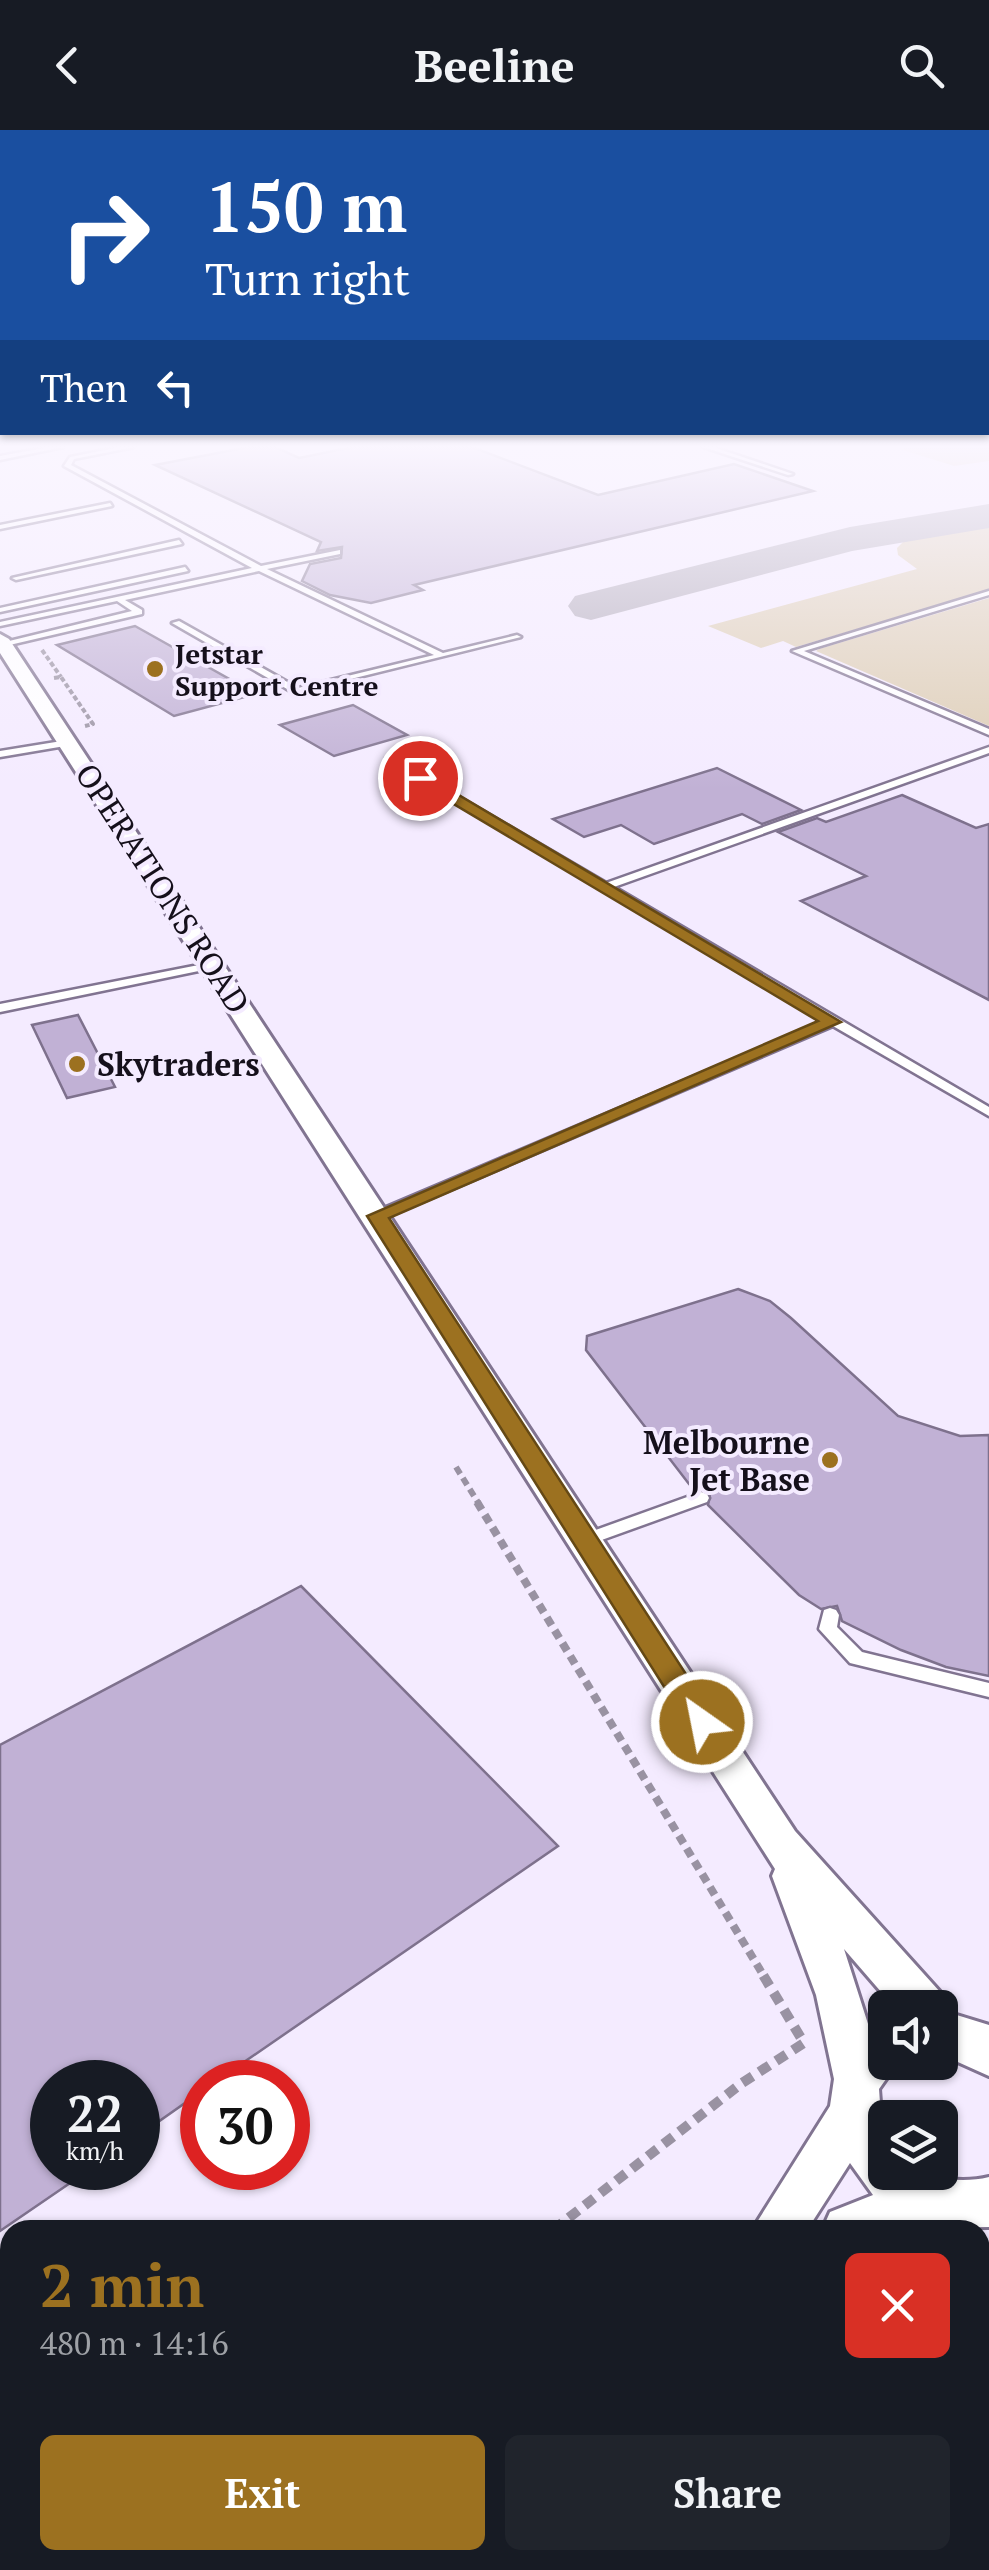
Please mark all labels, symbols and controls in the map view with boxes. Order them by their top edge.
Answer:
text: Beeline [414,35,575,95]
icon: back [40,38,95,93]
icon: search [894,38,949,93]
text: 150 m [205,159,407,252]
icon: right [40,170,170,300]
text: Turn right [205,248,410,308]
icon: left [148,360,203,415]
text: Then [40,363,128,413]
place label: Jetstar Support Centre [175,635,379,704]
marker: Jetstar Support Centre [144,658,166,680]
pin [378,736,463,821]
icon: arrive [393,751,448,806]
street label: OPERATIONS ROAD [66,755,260,1021]
place label: Skytraders [97,1043,260,1085]
marker: Skytraders [66,1053,88,1075]
place label: Melbourne Jet Base [643,1421,810,1500]
marker: Melbourne Jet Base [819,1449,841,1471]
position arrow [650,1670,754,1774]
map controls [868,1990,958,2190]
button: sound [868,1990,958,2080]
speed limit sign: 30 [180,2060,310,2190]
text: 22 [67,2080,123,2146]
button: layers [868,2100,958,2190]
text: km/h [66,2134,124,2167]
text: 2 min [40,2245,204,2324]
button: close [845,2253,950,2358]
text: 480 m · 14:16 [40,2322,228,2364]
button: Exit [40,2435,485,2550]
button: Share [505,2435,950,2550]

